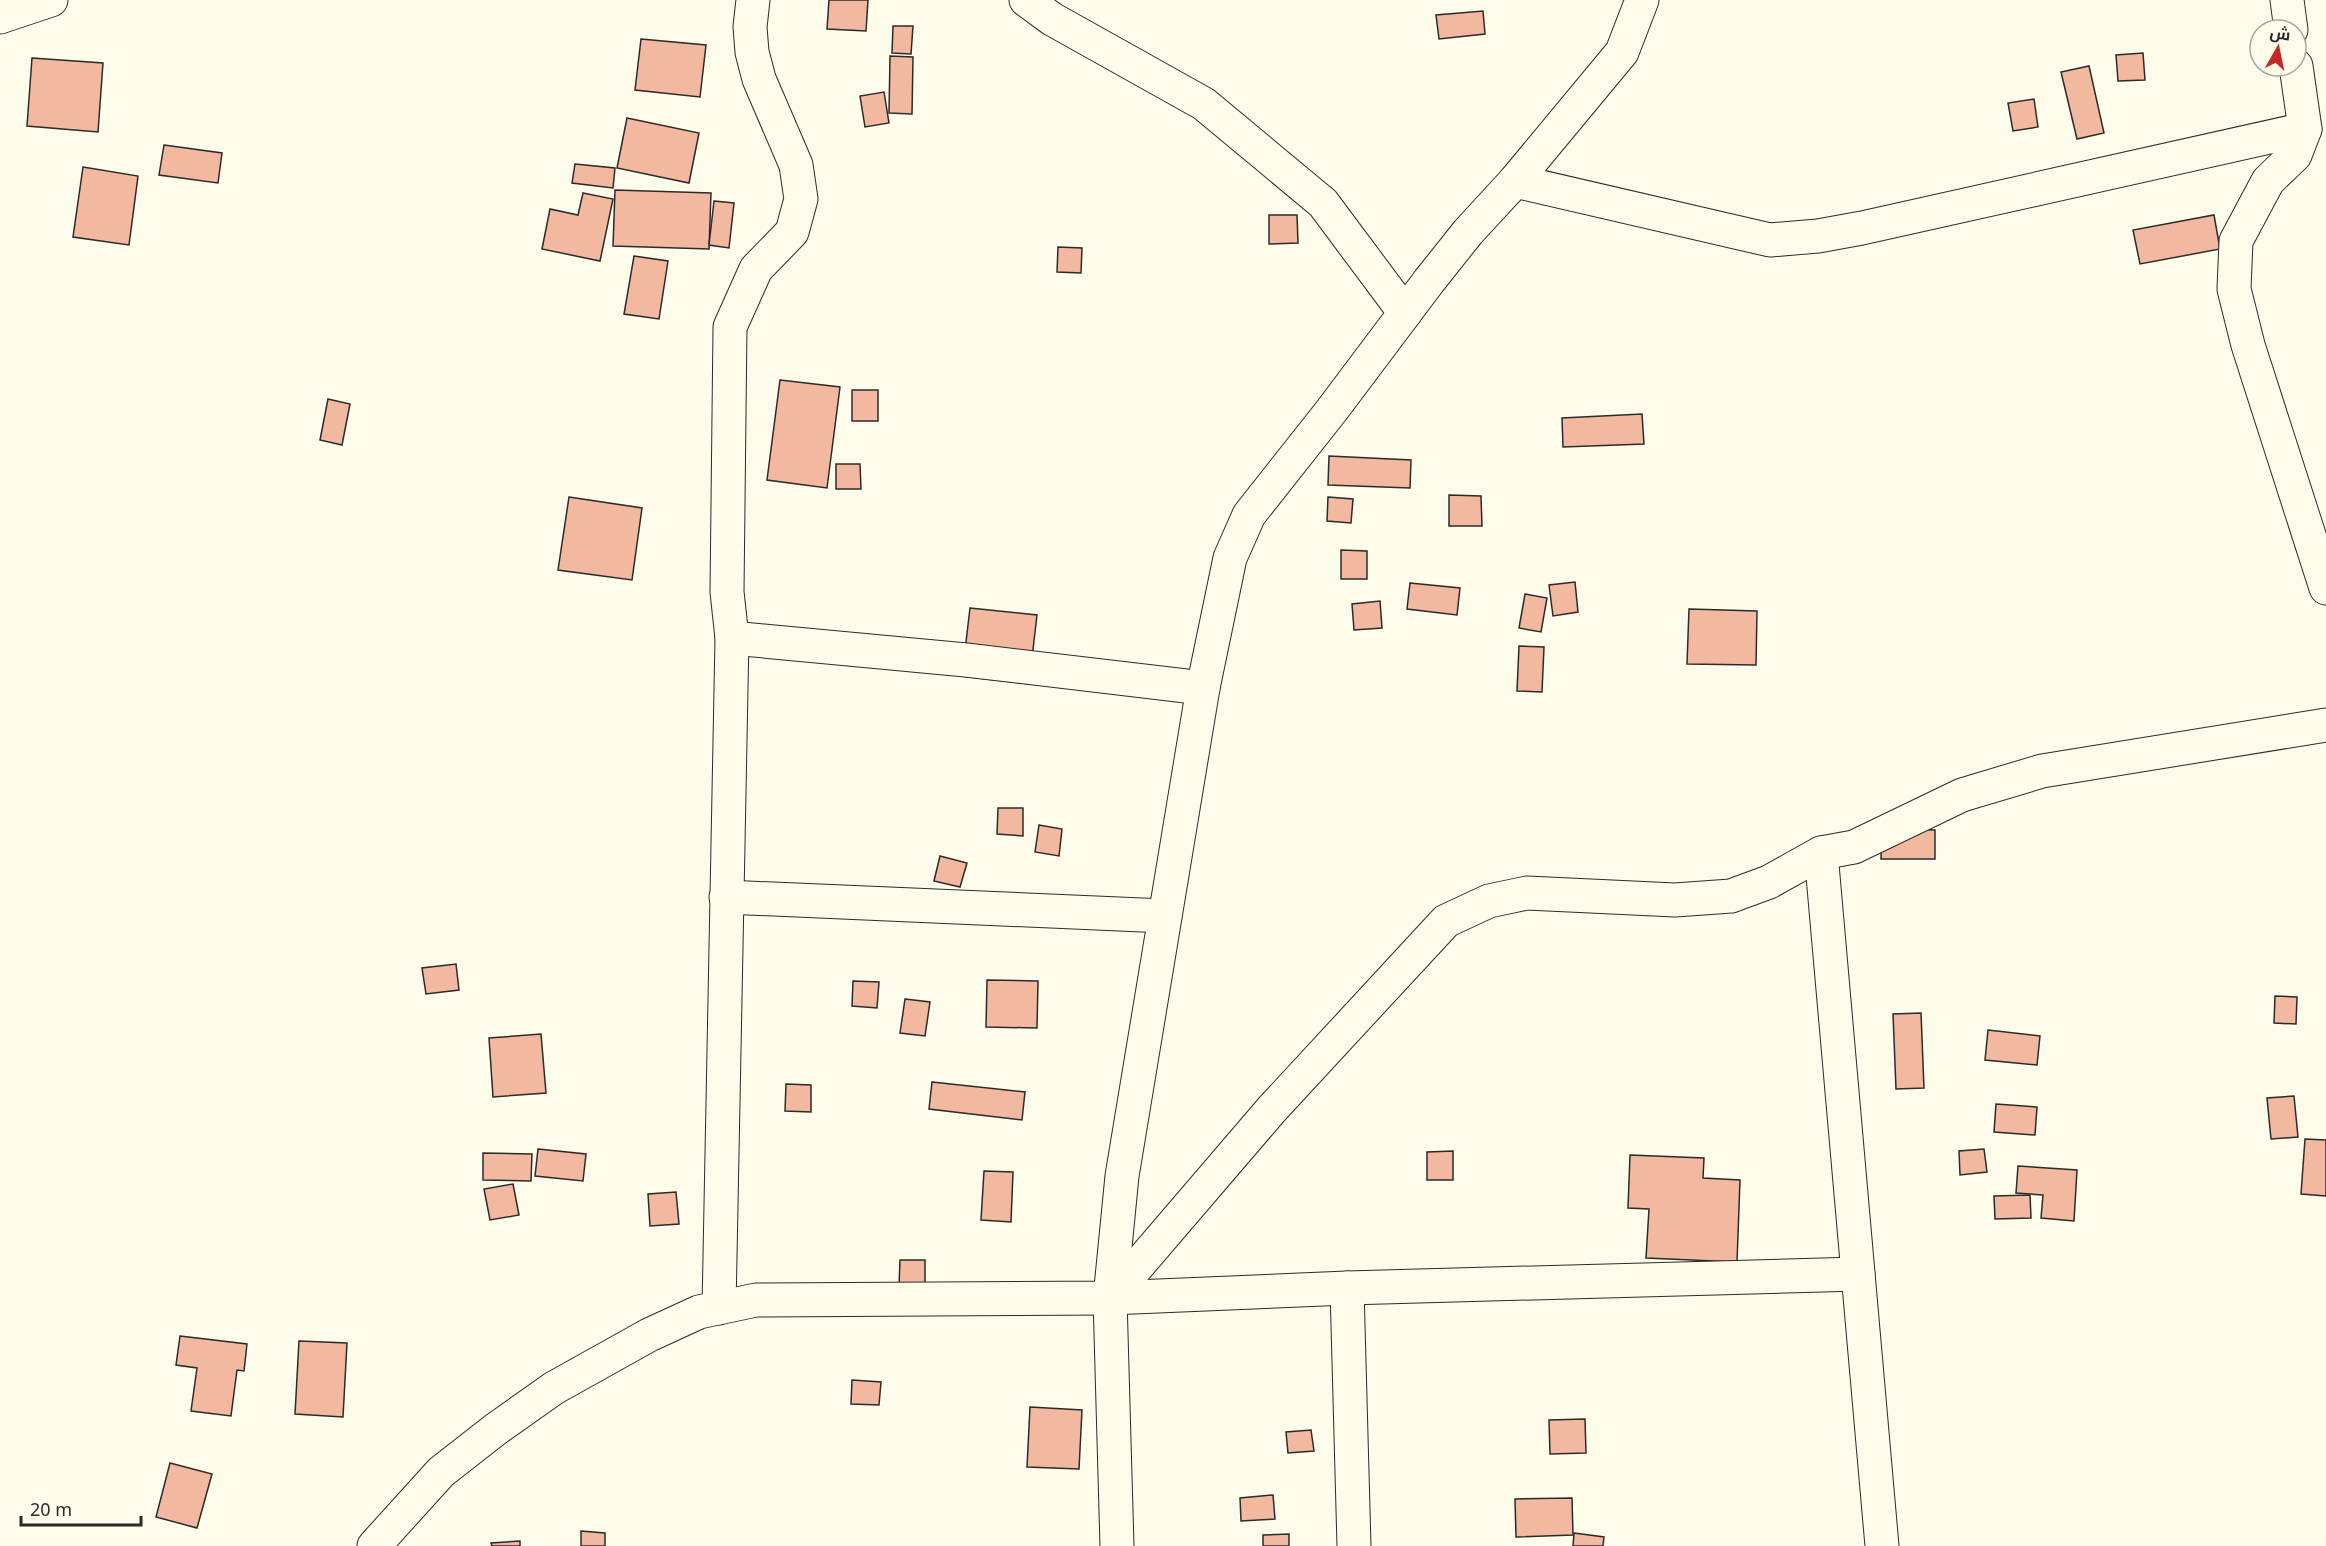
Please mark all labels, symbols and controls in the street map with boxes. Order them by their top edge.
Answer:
north arrow [2248,18,2308,78]
text: ش [2268,21,2292,46]
scale bar [21,1489,141,1527]
text: 20 m [30,1497,72,1521]

